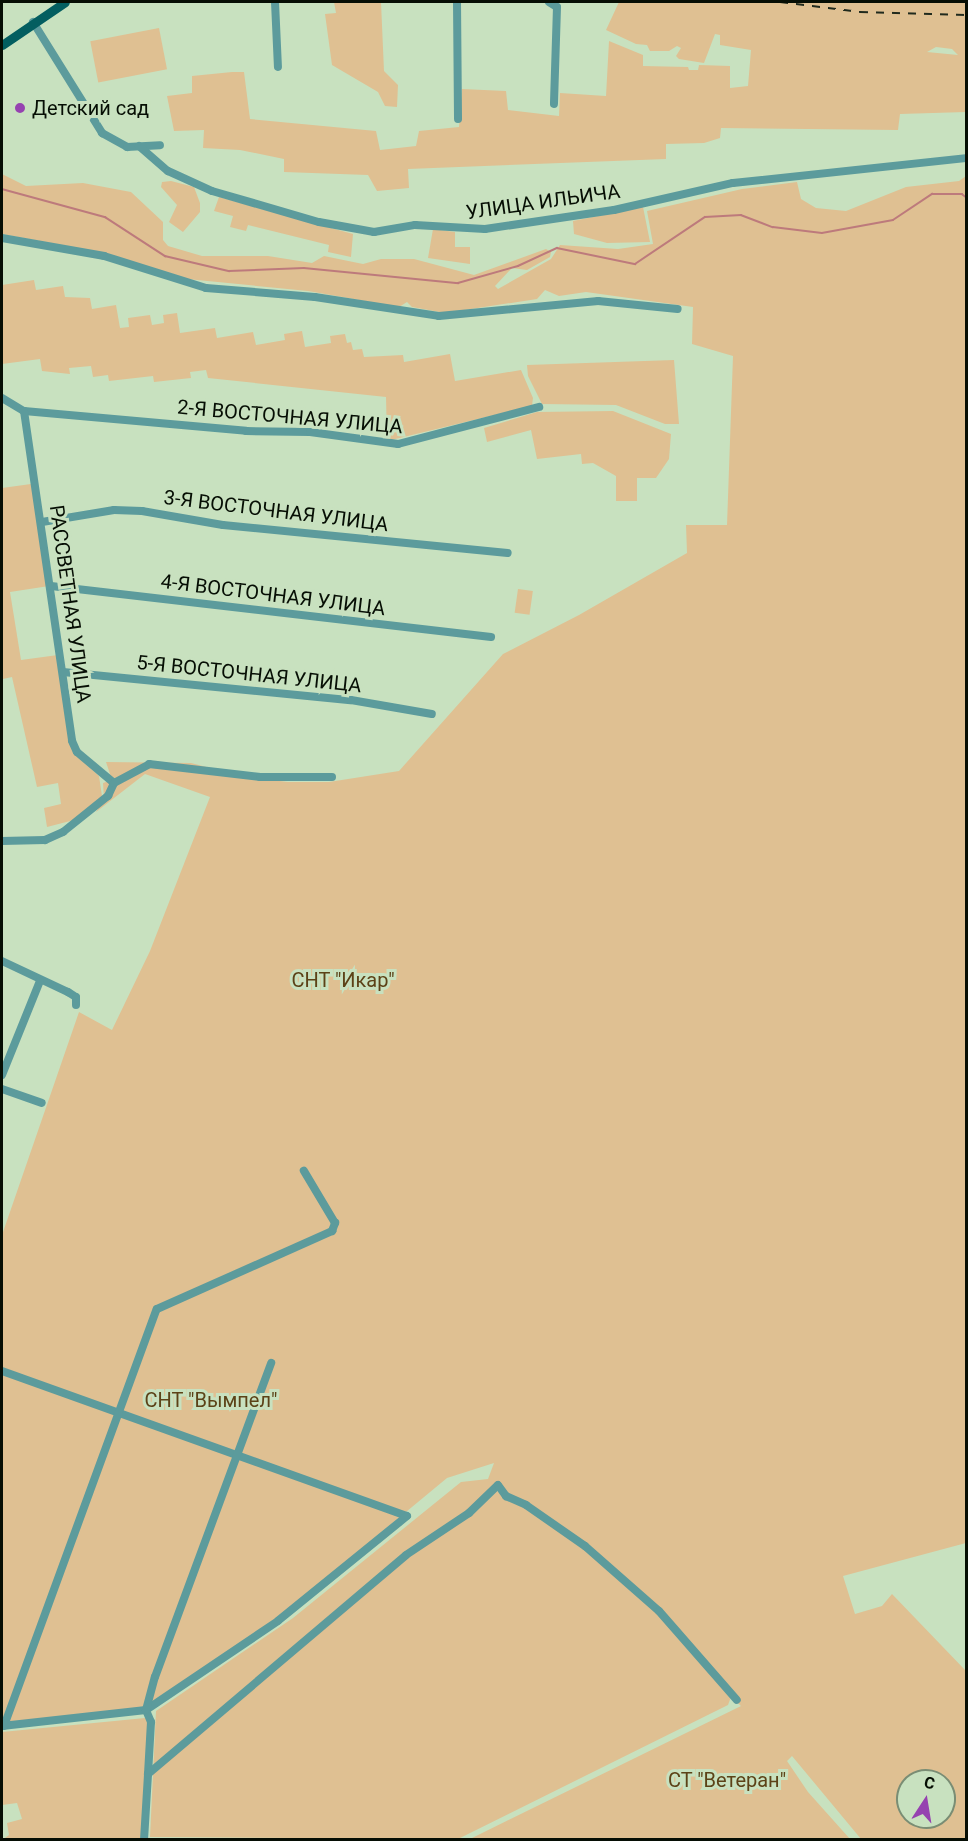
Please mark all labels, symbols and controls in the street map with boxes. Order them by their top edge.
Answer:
place label: Детский сад [32,96,149,120]
marker: Детский сад [13,101,27,115]
street label: УЛИЦА ИЛЬИЧА [464,179,622,225]
street label: 2-Я ВОСТОЧНАЯ УЛИЦА [176,395,404,439]
street label: 3-Я ВОСТОЧНАЯ УЛИЦА [162,485,390,537]
street label: РАССВЕТНАЯ УЛИЦА [44,503,96,705]
street label: 4-Я ВОСТОЧНАЯ УЛИЦА [159,569,387,621]
street label: 5-Я ВОСТОЧНАЯ УЛИЦА [135,650,363,698]
park label: СНТ "Икар" [291,968,395,992]
park label: СНТ "Вымпел" [144,1388,278,1412]
park label: СТ "Ветеран" [668,1768,786,1792]
north arrow [896,1769,956,1829]
text: С [922,1772,937,1793]

